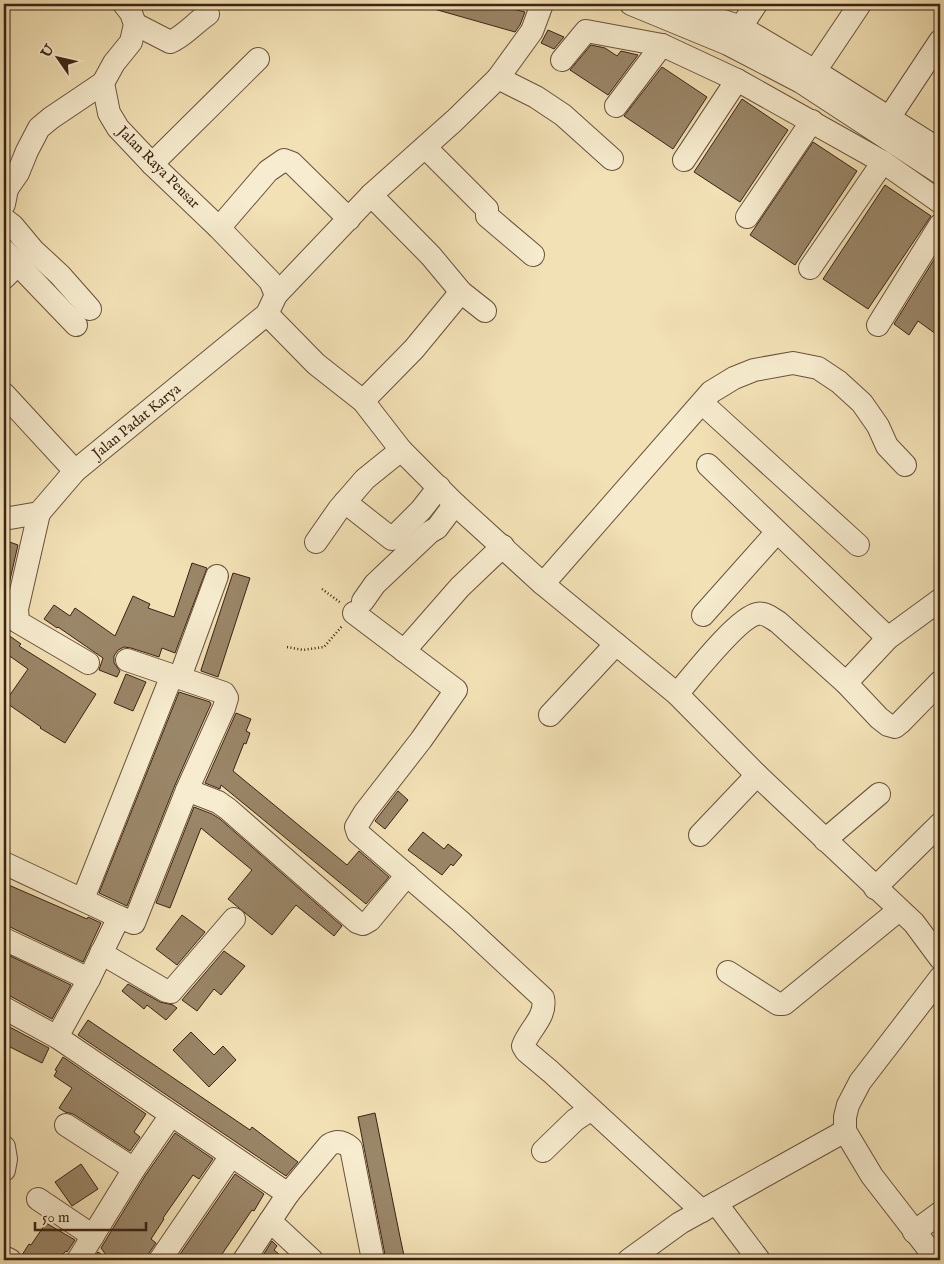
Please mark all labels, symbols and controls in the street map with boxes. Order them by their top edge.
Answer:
north arrow [32,32,82,82]
text: U [37,40,59,62]
street label: Jalan Raya Peusar [112,121,204,213]
street label: Jalan Padat Karya [87,379,185,464]
scale bar [35,1199,146,1231]
text: 50 m [42,1208,70,1227]

